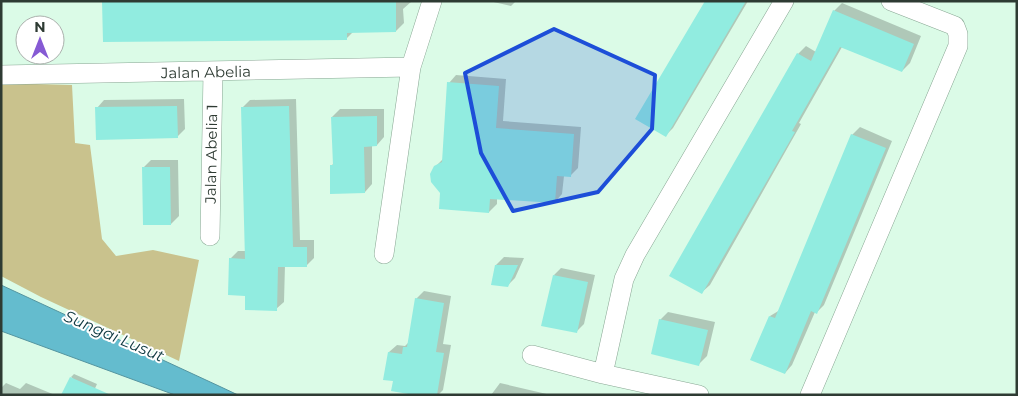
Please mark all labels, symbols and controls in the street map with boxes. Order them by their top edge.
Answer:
north arrow [15,15,65,65]
text: N [34,18,46,36]
street label: Jalan Abelia [160,62,251,82]
street label: Jalan Abelia 1 [201,104,221,205]
water label: Sungai Lusut [61,306,167,366]

